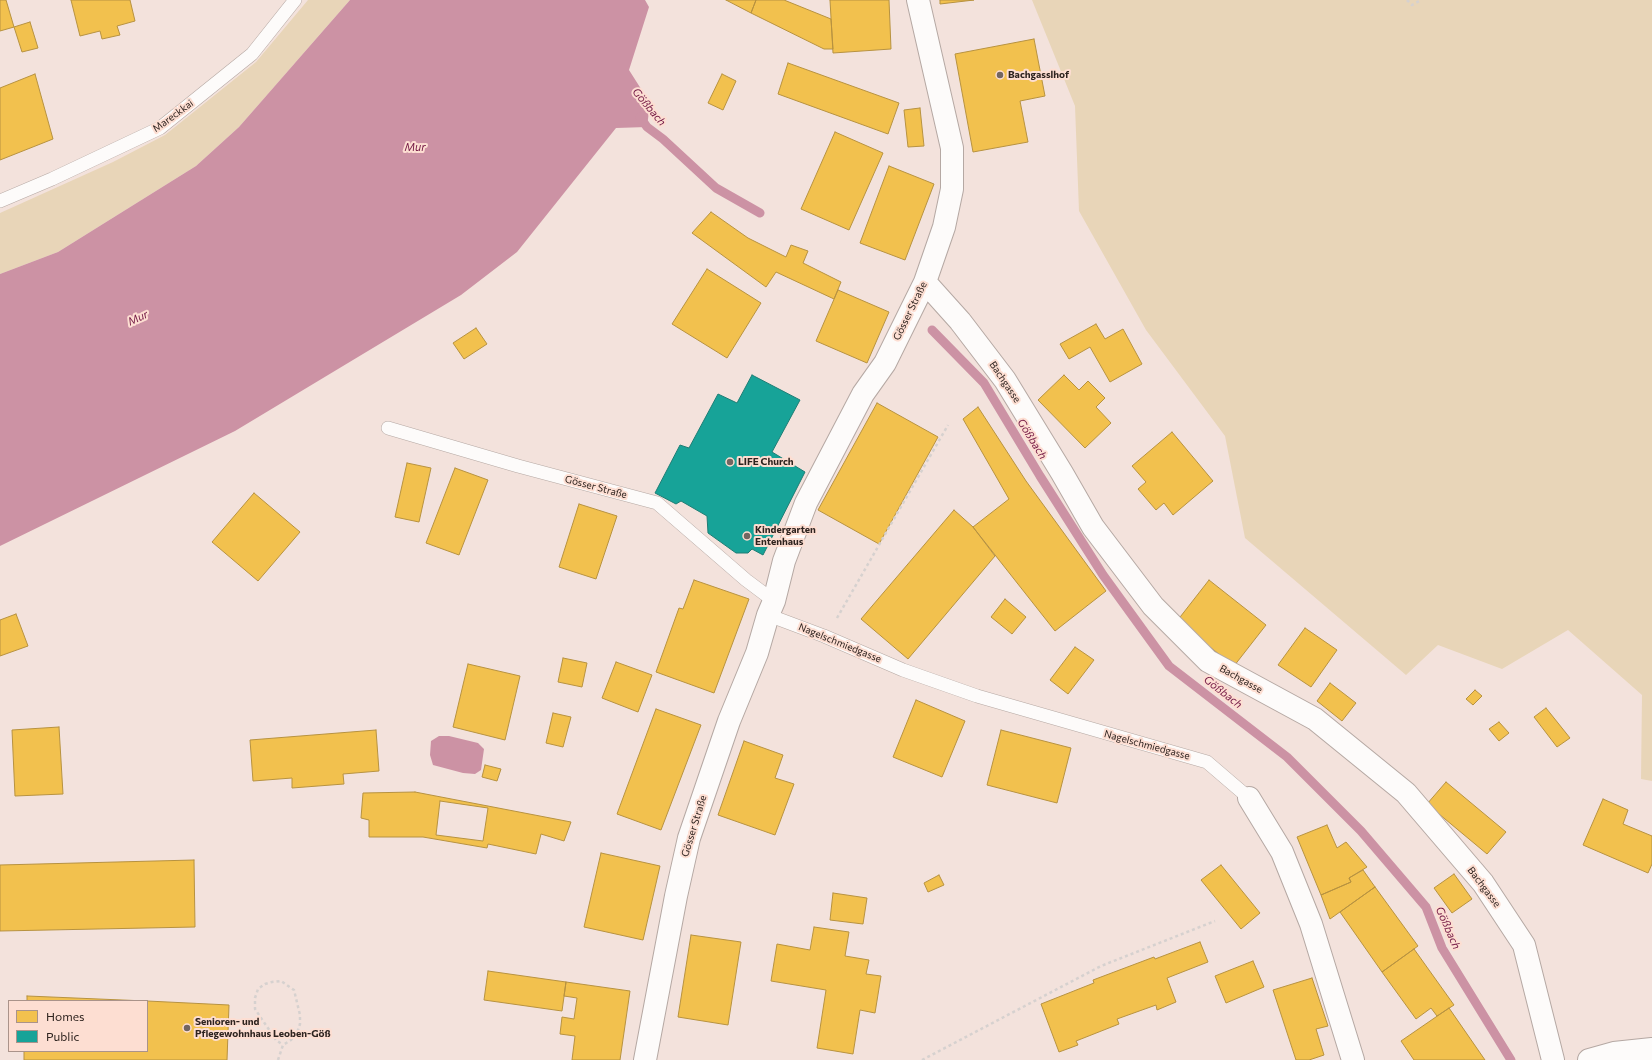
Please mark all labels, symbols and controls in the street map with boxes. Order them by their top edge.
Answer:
place label: Bachgasslhof [1008,69,1069,81]
marker: Bachgasslhof [995,70,1005,80]
water label: Gößbach [629,85,669,129]
street label: Mareckkai [150,97,196,135]
water label: Mur [404,140,426,154]
street label: Gösser Straße [891,280,929,342]
water label: Mur [126,308,150,328]
street label: Bachgasse [987,359,1023,405]
water label: Gößbach [1014,416,1050,462]
place label: LIFE Church [738,456,794,468]
marker: LIFE Church [725,457,735,467]
street label: Gösser Straße [564,473,628,501]
place label: Kindergarten Entenhaus [755,524,816,548]
marker: Kindergarten Entenhaus [742,531,752,541]
street label: Nagelschmiedgasse [797,621,883,665]
street label: Bachgasse [1217,662,1265,696]
water label: Gößbach [1201,673,1245,711]
street label: Nagelschmiedgasse [1103,728,1191,762]
street label: Gösser Straße [679,794,709,858]
street label: Bachgasse [1465,865,1503,909]
water label: Gößbach [1433,905,1463,951]
legend [8,1000,148,1052]
text: Homes [46,1009,84,1023]
place label: Senioren- und Pflegewohnhaus Leoben-Göß [195,1016,331,1040]
marker: Senioren- und Pflegewohnhaus Leoben-Göß [182,1023,192,1033]
text: Public [46,1029,79,1043]

